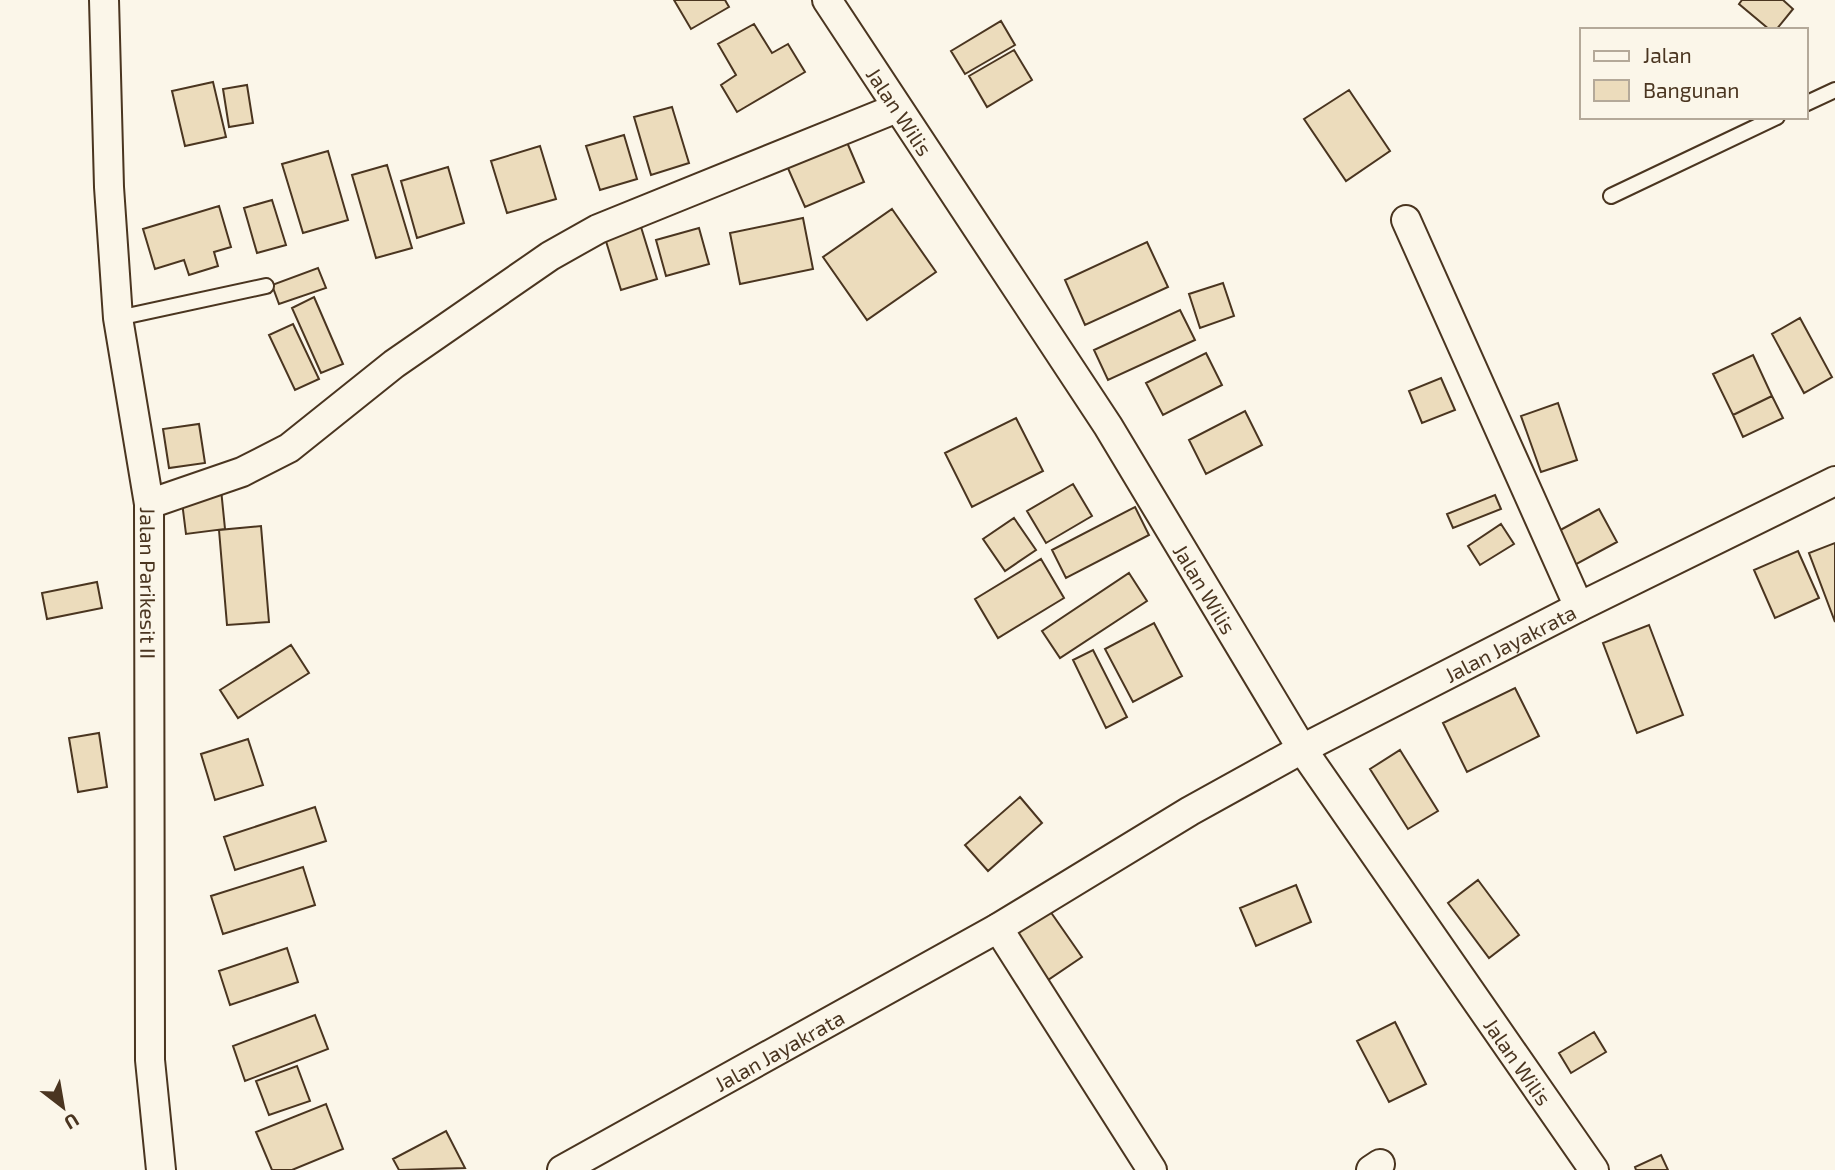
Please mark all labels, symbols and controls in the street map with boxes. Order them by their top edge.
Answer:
legend [1580,28,1807,119]
text: Jalan [1643,42,1692,67]
street label: Jalan Wilis [862,62,938,160]
text: Bangunan [1643,77,1739,102]
street label: Jalan Parikesit II [137,507,162,659]
street label: Jalan Wilis [1169,539,1242,638]
street label: Jalan Jayakrata [1440,598,1580,687]
street label: Jalan Jayakrata [710,1004,848,1096]
street label: Jalan Wilis [1480,1013,1557,1110]
north arrow [28,1072,98,1142]
text: U [60,1109,84,1135]

